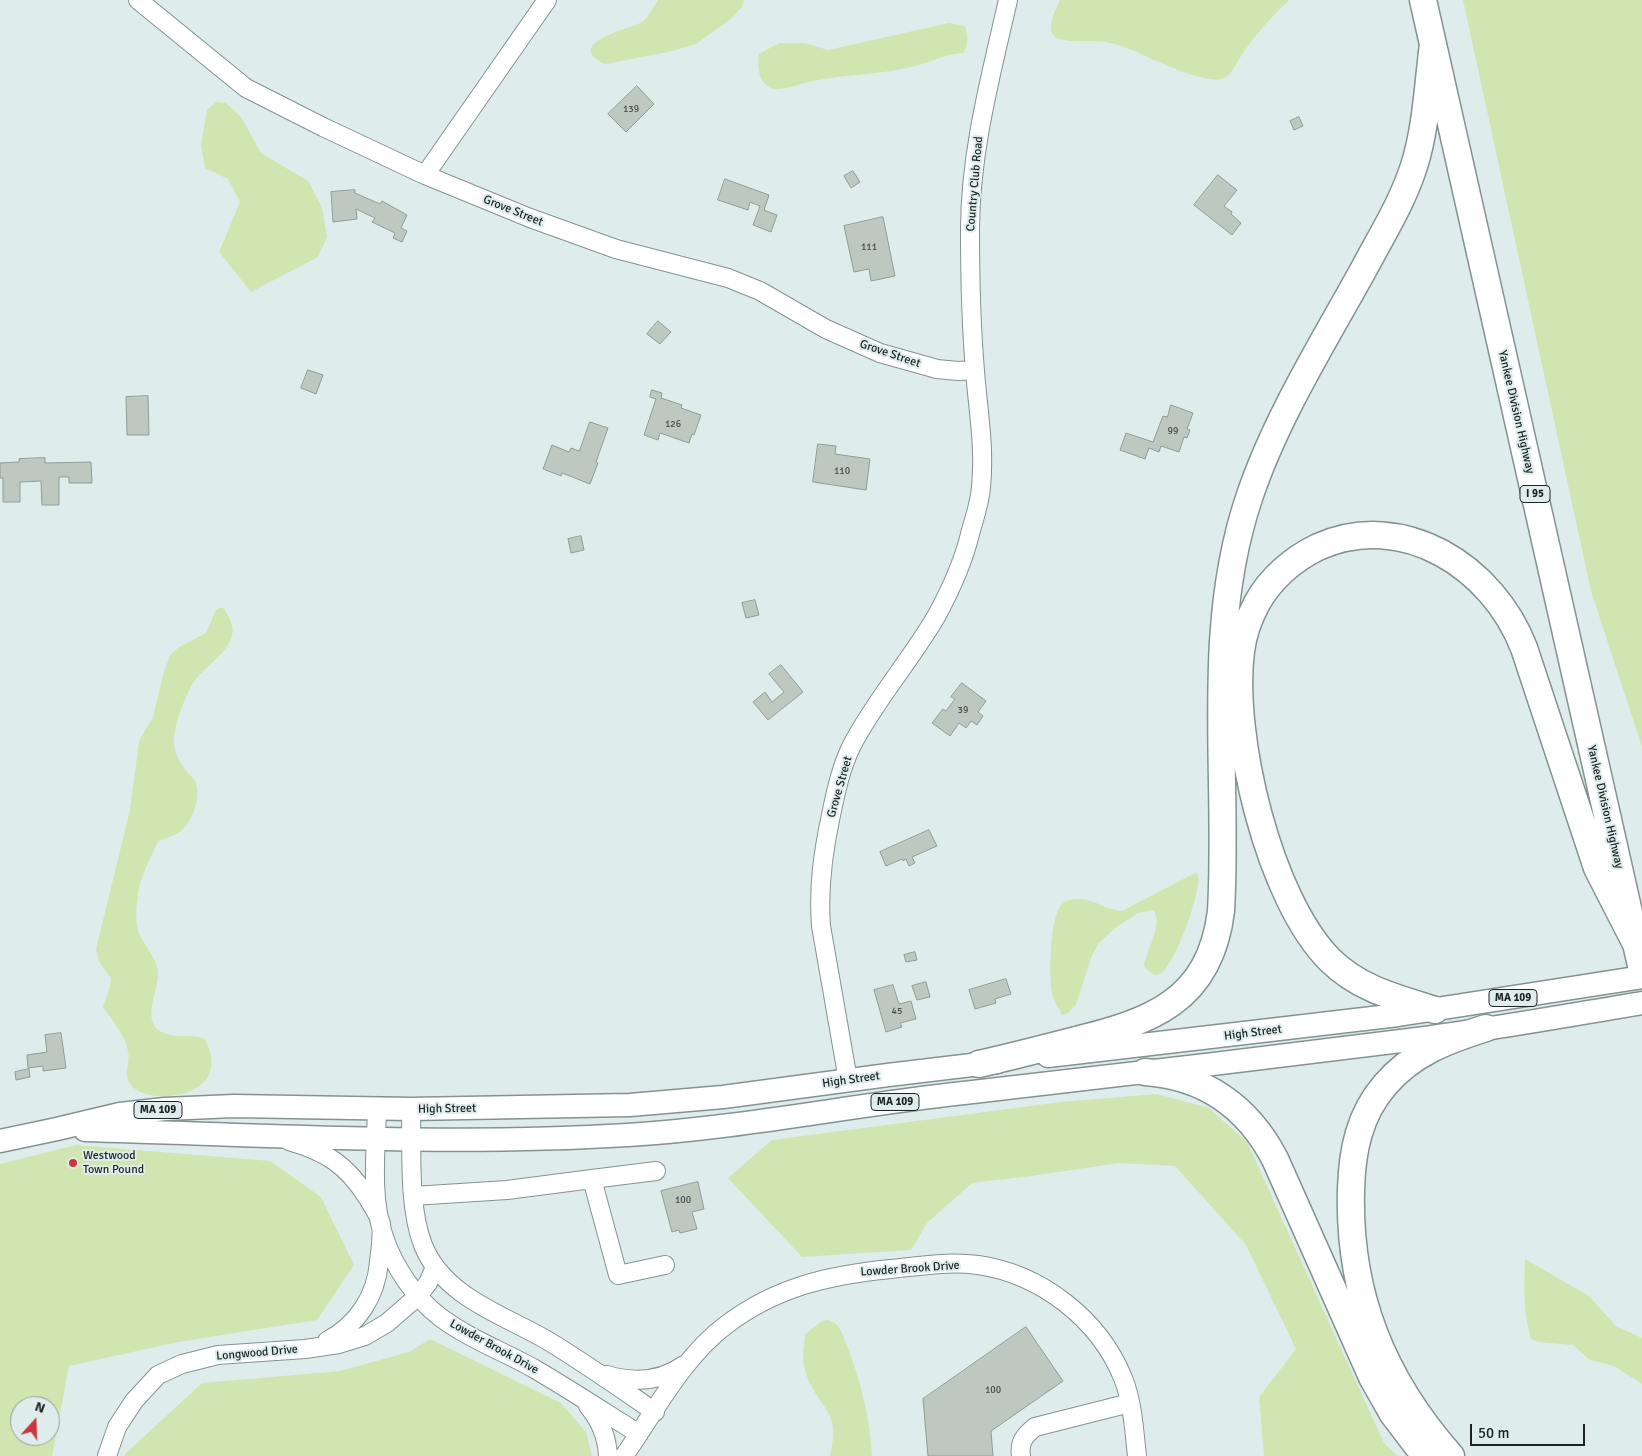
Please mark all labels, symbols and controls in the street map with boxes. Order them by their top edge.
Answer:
house number: 139 [623,103,639,115]
street label: Country Club Road [964,136,986,232]
street label: Grove Street [481,192,545,230]
house number: 111 [861,241,877,253]
street label: Grove Street [858,337,922,371]
street label: Yankee Division Highway [1495,349,1537,475]
house number: 126 [665,418,681,430]
house number: 99 [1168,425,1178,437]
house number: 110 [834,465,850,477]
road number: I 95 [1520,486,1550,502]
house number: 39 [958,704,968,716]
street label: Yankee Division Highway [1584,744,1626,870]
street label: Grove Street [824,755,856,819]
road number: MA 109 [1489,990,1537,1006]
house number: 45 [892,1005,902,1017]
street label: High Street [1223,1022,1283,1044]
street label: High Street [821,1069,881,1091]
road number: MA 109 [871,1094,919,1110]
street label: High Street [418,1101,476,1117]
road number: MA 109 [134,1102,182,1118]
place label: Westwood Town Pound [83,1149,144,1177]
marker: Westwood Town Pound [67,1157,79,1169]
house number: 100 [675,1194,691,1206]
street label: Lowder Brook Drive [860,1258,960,1280]
street label: Lowder Brook Drive [447,1317,541,1377]
street label: Longwood Drive [216,1342,298,1364]
house number: 100 [985,1384,1001,1396]
north arrow [10,1396,60,1446]
text: N [32,1398,47,1417]
scale bar [1472,1414,1587,1446]
text: 50 m [1478,1424,1509,1442]

